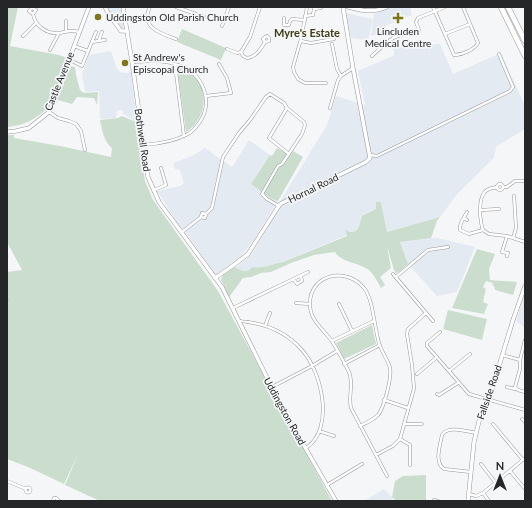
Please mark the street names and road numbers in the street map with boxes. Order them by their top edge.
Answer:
street label: Castle Avenue [42,50,76,112]
street label: Bothwell Road [133,108,153,172]
street label: Hornal Road [286,171,340,205]
street label: Fallside Road [474,363,504,421]
street label: Uddingston Road [261,375,309,447]

